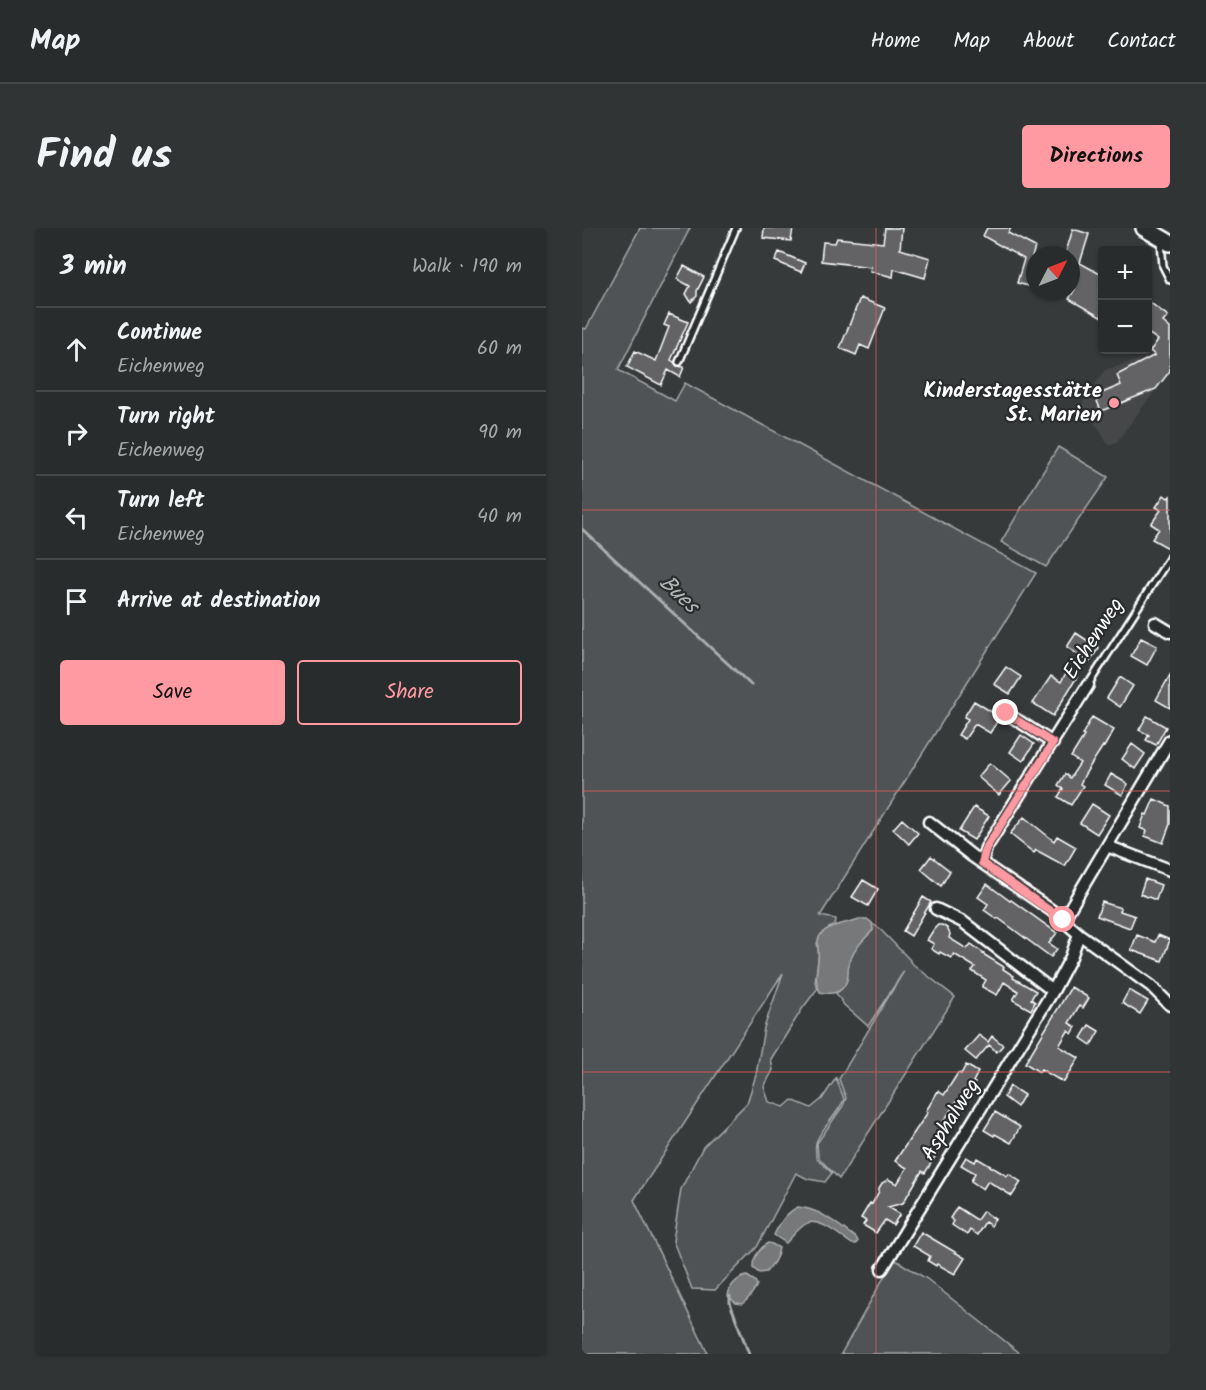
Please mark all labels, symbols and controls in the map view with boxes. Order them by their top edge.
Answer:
text: Map [30,19,81,64]
text: Home [871,25,920,58]
text: Map [953,25,990,58]
text: About [1023,25,1074,58]
text: Contact [1107,25,1176,58]
text: Find us [36,123,172,190]
button: Directions [1022,125,1170,188]
text: 3 min [60,246,127,288]
north arrow [1026,246,1080,300]
map controls [1098,246,1152,354]
button: + [1098,246,1152,300]
text: Walk · 190 m [412,251,522,283]
button: − [1098,300,1152,354]
text: Continue [117,316,202,351]
icon: ahead [60,333,93,366]
text: 60 m [477,333,522,365]
text: Eichenweg [117,351,205,383]
place label: Kinderstagesstätte St. Marien [924,375,1102,432]
marker: Kinderstagesstätte St. Marien [1107,396,1121,410]
text: Turn right [117,400,215,435]
icon: right [60,417,93,450]
text: 90 m [478,417,522,449]
text: Eichenweg [117,435,205,467]
text: Turn left [117,484,204,519]
icon: left [60,501,93,534]
text: 40 m [477,501,522,533]
text: Eichenweg [117,519,205,551]
water label: Bues [650,567,708,625]
text: Arrive at destination [117,584,320,619]
icon: arrive [60,585,93,618]
street label: Eichenweg [1055,591,1133,687]
button: Save [60,660,285,725]
button: Share [297,660,522,725]
route end [992,699,1018,725]
route start [1049,906,1075,932]
street label: Asphalweg [913,1072,989,1168]

